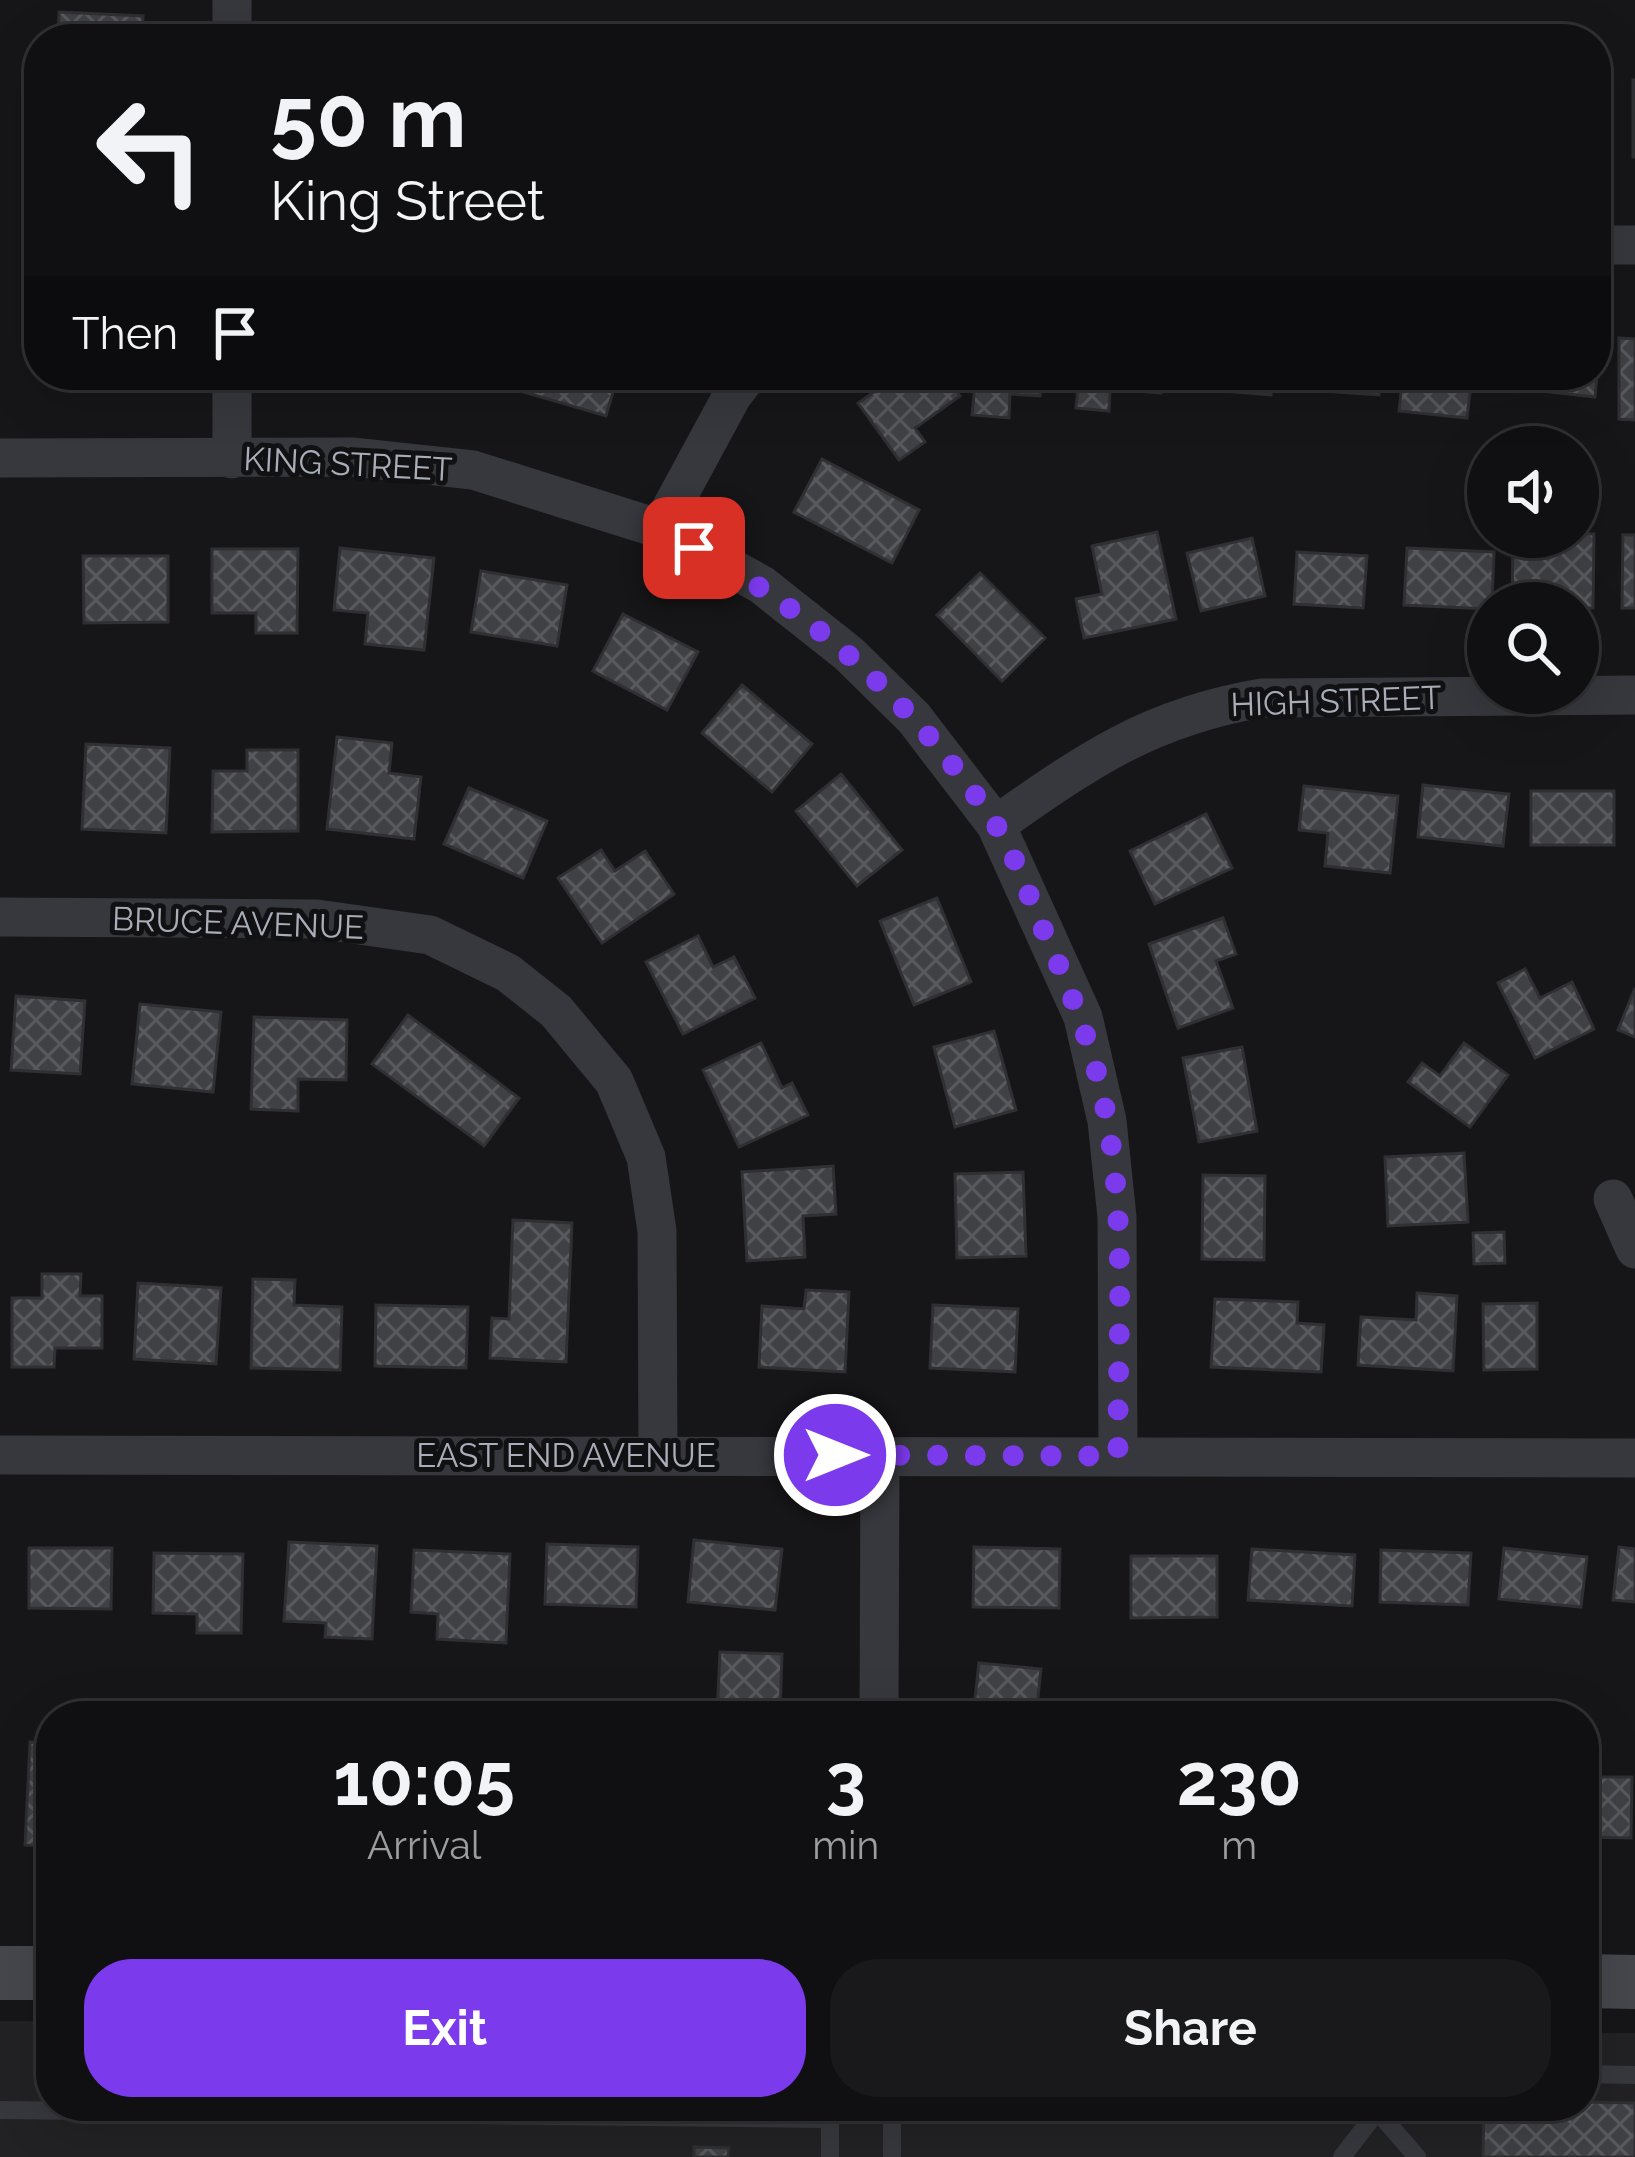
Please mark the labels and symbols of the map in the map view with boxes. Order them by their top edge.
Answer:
street label: KING STREET [243,439,453,489]
pin [643,497,745,599]
street label: HIGH STREET [1230,678,1442,724]
street label: BRUCE AVENUE [111,899,365,947]
position arrow [772,1392,898,1518]
street label: EAST END AVENUE [416,1436,716,1475]

